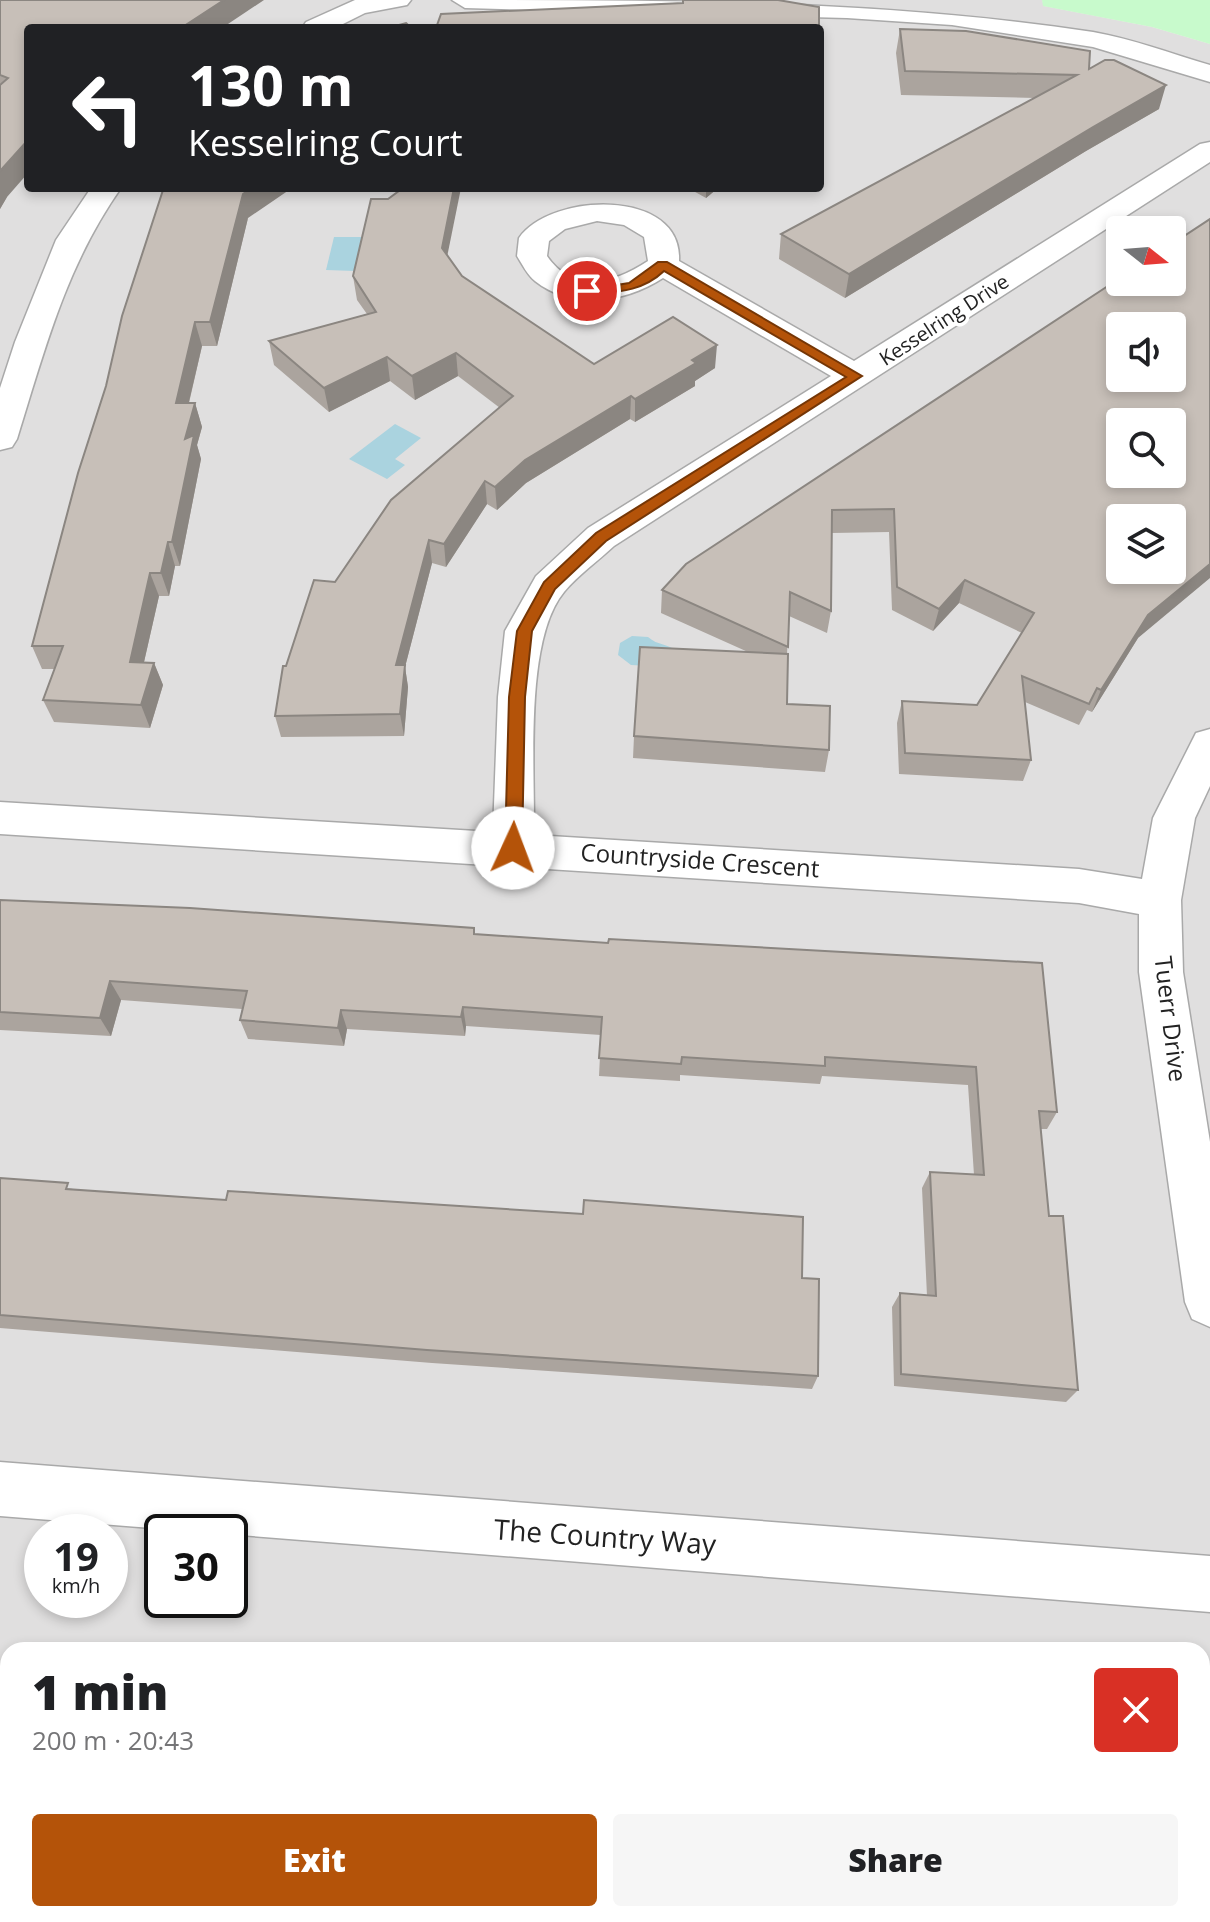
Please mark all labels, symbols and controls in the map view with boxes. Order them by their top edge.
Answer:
text: 130 m [188,46,354,122]
icon: left [56,56,160,160]
text: Kesselring Court [188,118,463,167]
north arrow [1106,216,1186,296]
map controls [1106,216,1186,584]
pin [553,257,621,325]
street label: Kesselring Drive [874,268,1014,372]
icon: arrive [565,269,609,313]
button: sound [1106,312,1186,392]
button: search [1106,408,1186,488]
button: layers [1106,504,1186,584]
position arrow [471,806,555,890]
street label: Countryside Crescent [580,835,821,884]
street label: Tuerr Drive [1147,954,1196,1083]
street label: The Country Way [493,1509,718,1563]
speed limit sign: 30 [144,1514,248,1618]
text: 19 [53,1528,99,1583]
text: km/h [52,1572,100,1599]
text: 1 min [32,1659,168,1724]
button: close [1094,1668,1178,1752]
text: 200 m · 20:43 [32,1722,194,1758]
button: Exit [32,1814,597,1906]
button: Share [613,1814,1178,1906]

